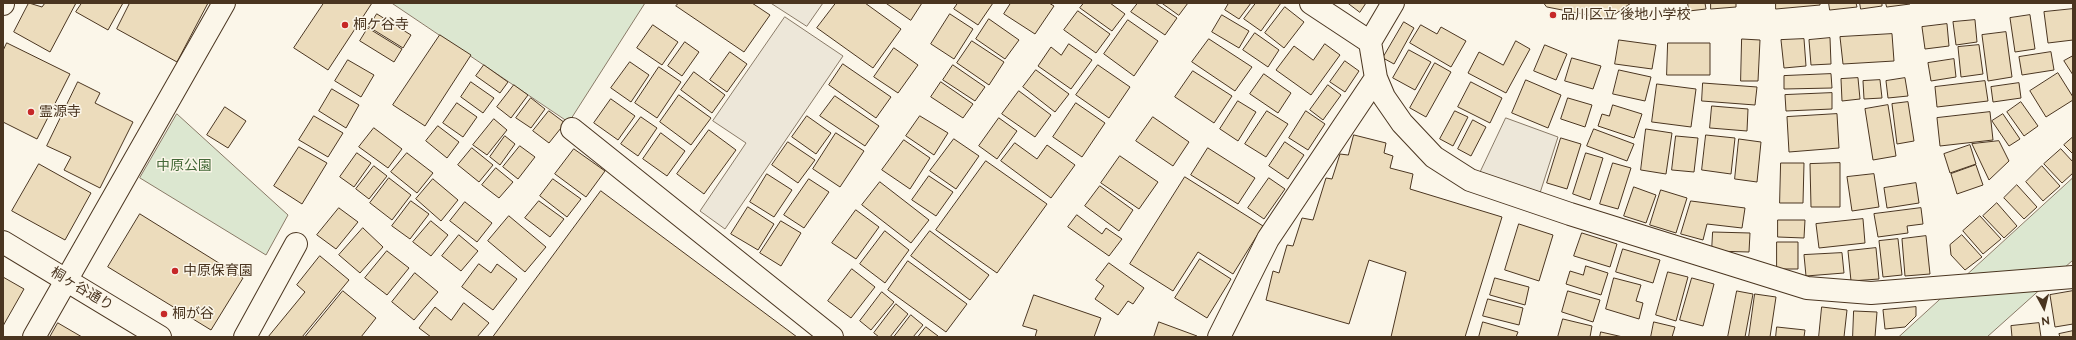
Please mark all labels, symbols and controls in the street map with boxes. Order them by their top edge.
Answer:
place label: 品川区立 後地小学校 [1561,7,1691,23]
marker: 品川区立 後地小学校 [1548,10,1558,20]
place label: 桐ケ谷寺 [353,17,409,33]
marker: 桐ケ谷寺 [340,20,350,30]
place label: 霊源寺 [39,104,81,120]
marker: 霊源寺 [26,107,36,117]
park label: 中原公園 [156,158,212,174]
place label: 中原保育園 [183,263,253,279]
street label: 桐ヶ谷通り [48,264,116,314]
marker: 中原保育園 [170,266,180,276]
north arrow [2024,288,2064,328]
place label: 桐が谷 [172,306,214,322]
marker: 桐が谷 [159,309,169,319]
text: N [2041,313,2050,327]

